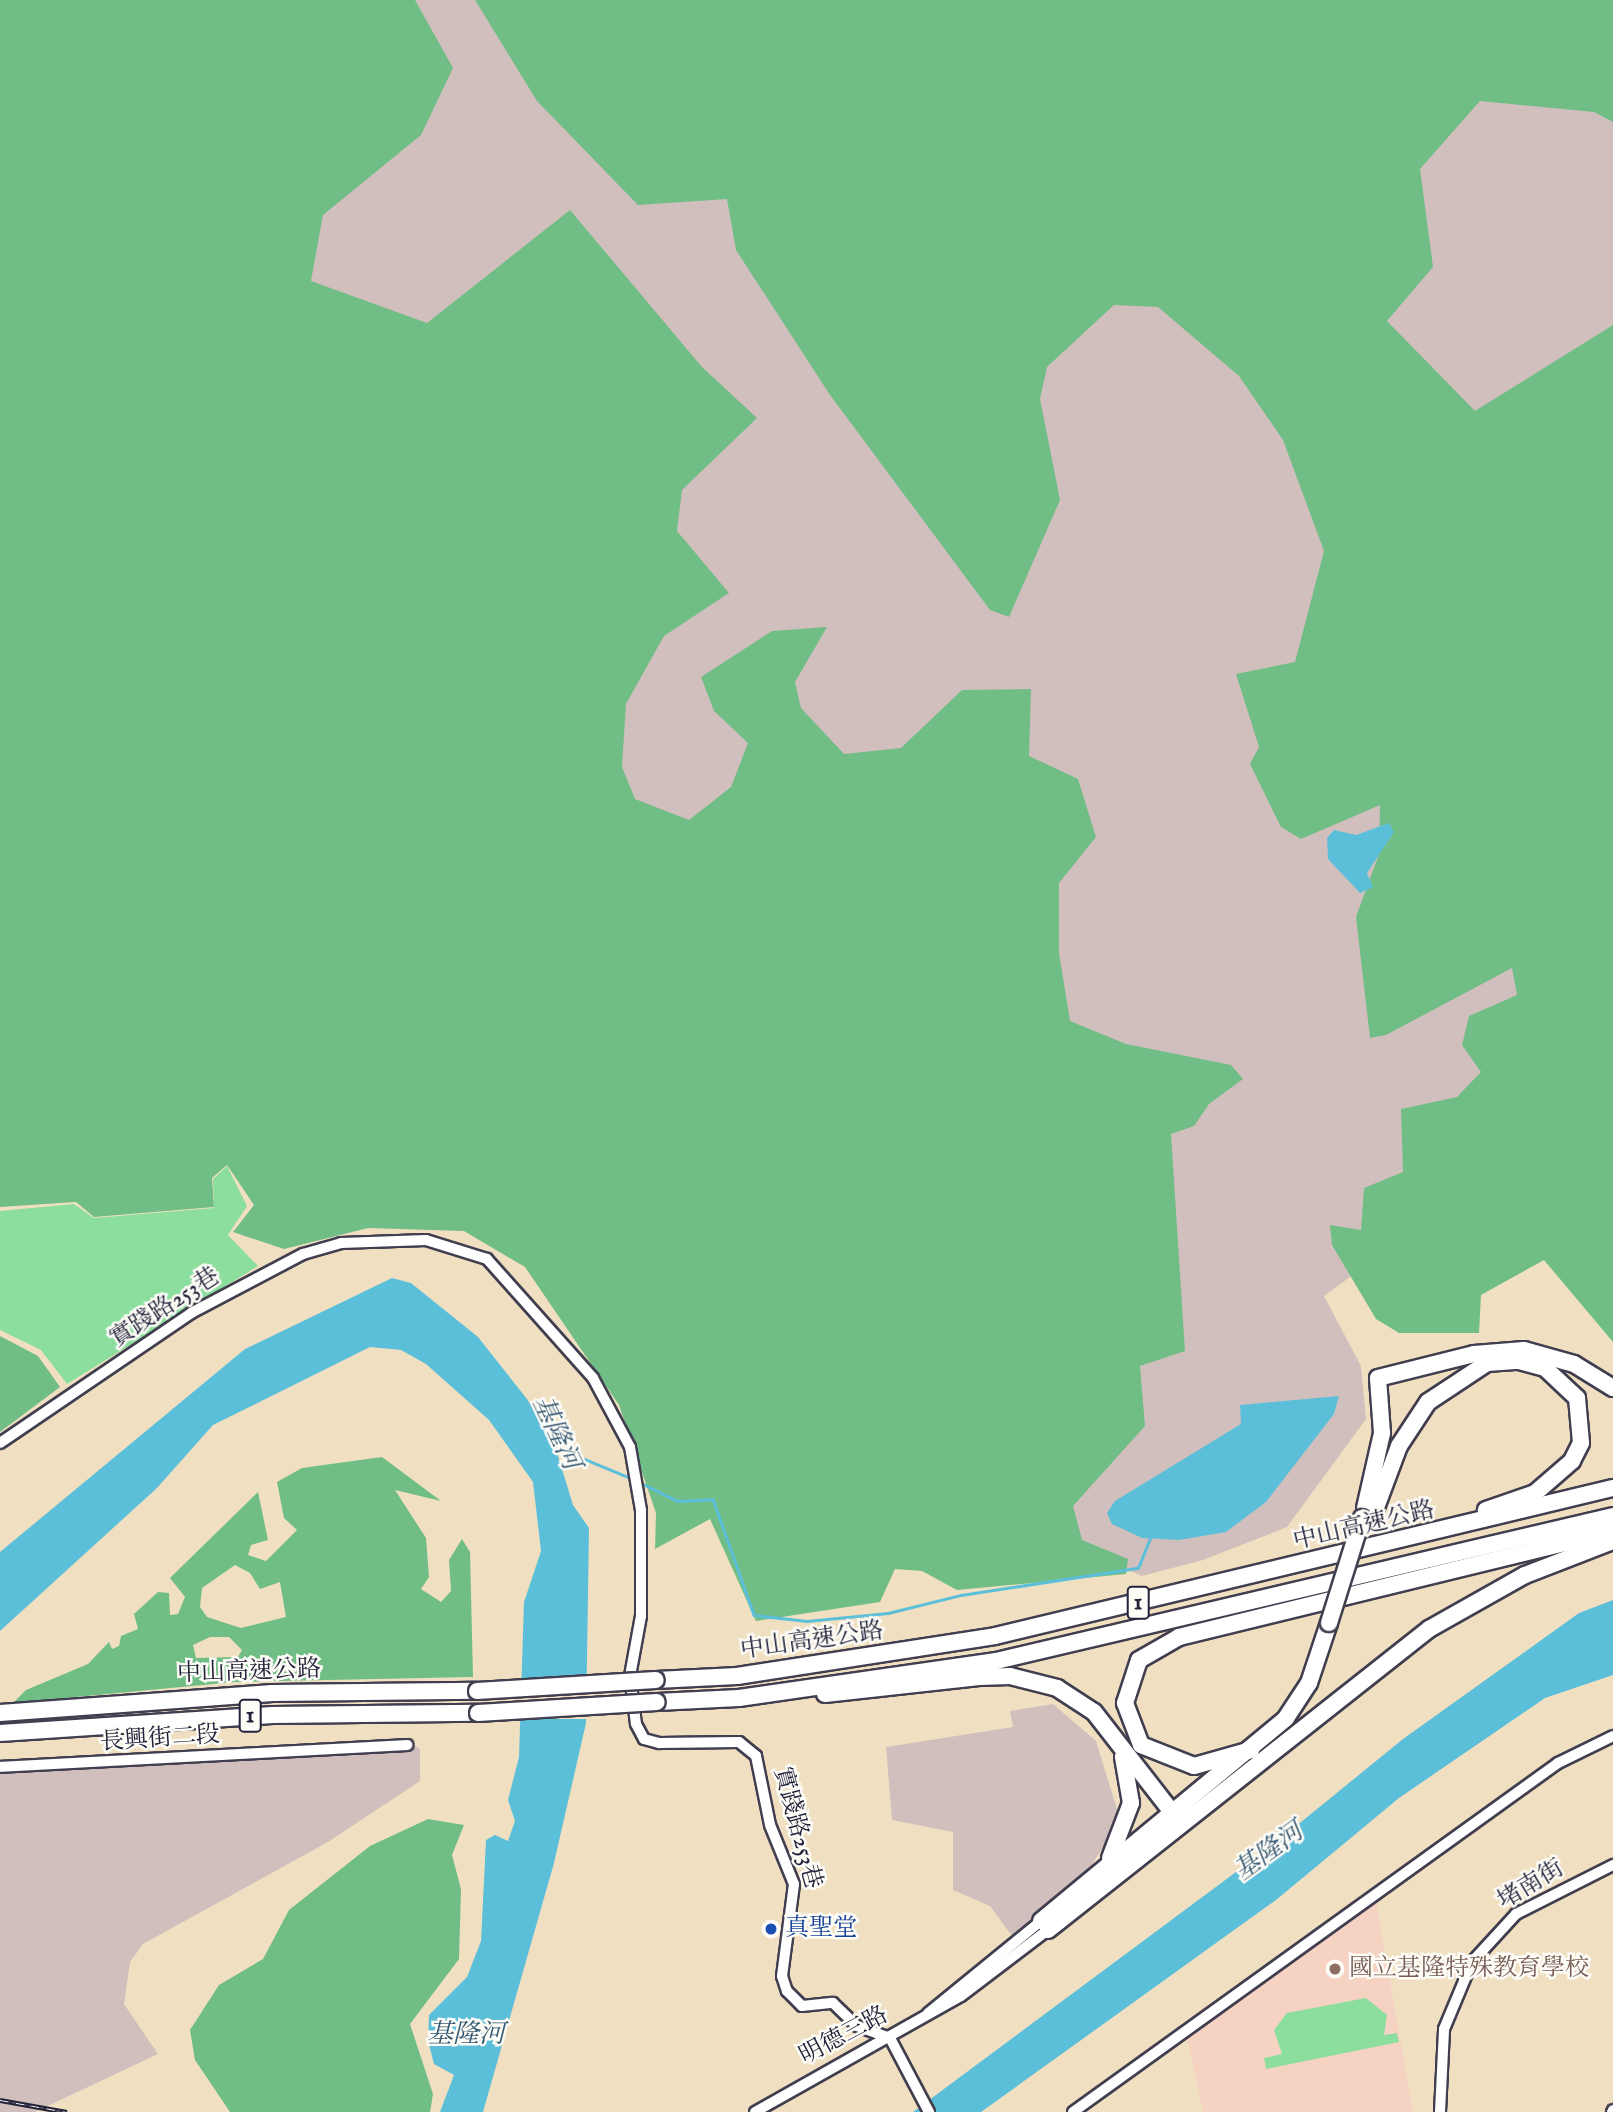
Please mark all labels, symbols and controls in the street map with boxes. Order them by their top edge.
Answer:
street label: 實踐路253巷 [105,1262,225,1354]
water label: 基隆河 [525,1391,587,1475]
street label: 中山高速公路 [1291,1496,1437,1556]
road number: 1 [1126,1584,1150,1622]
street label: 中山高速公路 [739,1617,885,1665]
street label: 中山高速公路 [177,1655,321,1689]
road number: 1 [238,1696,262,1736]
street label: 長興街二段 [99,1720,221,1758]
street label: 實踐路253巷 [767,1764,827,1892]
water label: 基隆河 [1228,1816,1310,1888]
street label: 堵南街 [1493,1854,1569,1916]
place label: 真聖堂 [785,1915,857,1943]
marker: 真聖堂 [763,1921,779,1937]
place label: 國立基隆特殊教育學校 [1349,1955,1589,1983]
marker: 國立基隆特殊教育學校 [1327,1961,1343,1977]
street label: 明德三路 [795,2001,893,2071]
water label: 基隆河 [427,2019,505,2051]

